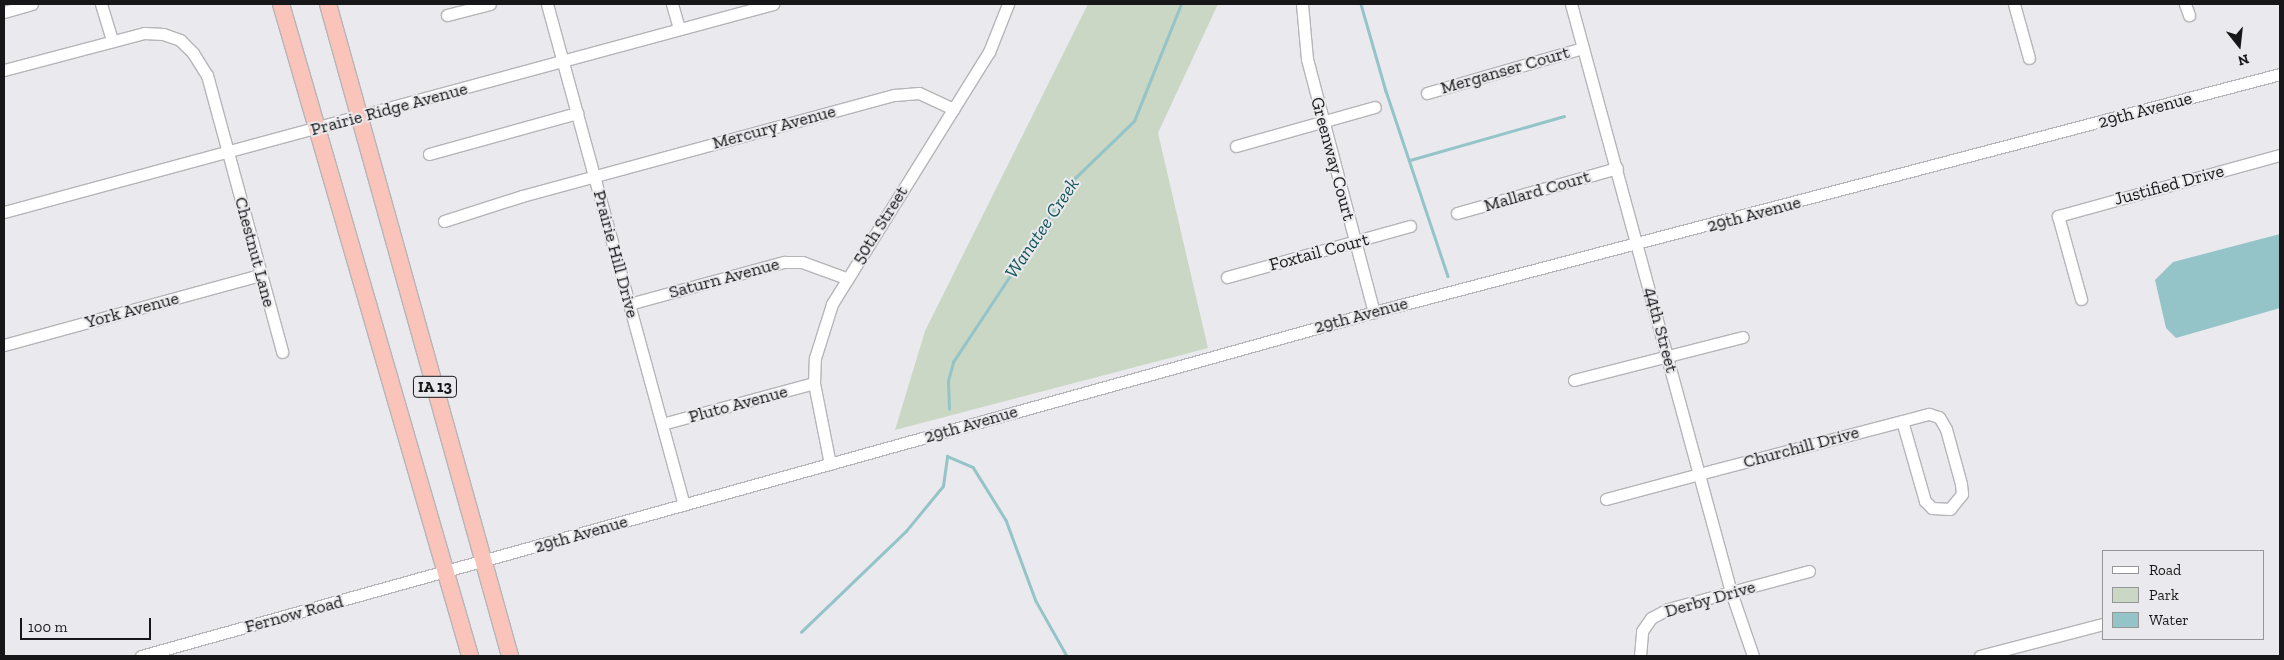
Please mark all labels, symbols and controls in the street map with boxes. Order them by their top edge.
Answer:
north arrow [2214,20,2264,70]
street label: Merganser Court [1438,41,1572,99]
text: N [2236,50,2251,70]
street label: Prairie Ridge Avenue [308,78,470,140]
street label: 29th Avenue [2096,87,2194,133]
street label: Greenway Court [1306,95,1360,223]
street label: Mercury Avenue [709,100,839,154]
street label: Justified Drive [2112,160,2226,210]
street label: Mallard Court [1481,166,1593,216]
water label: Wanatee Creek [1000,173,1084,283]
street label: 50th Street [848,182,912,268]
street label: Prairie Hill Drive [589,188,643,320]
street label: 29th Avenue [1705,191,1803,237]
street label: Chestnut Lane [230,195,280,309]
street label: Foxtail Court [1267,228,1371,276]
street label: Saturn Avenue [666,253,782,303]
street label: 44th Street [1639,285,1683,375]
street label: York Avenue [82,287,182,333]
street label: 29th Avenue [1312,292,1410,338]
road number: IA 13 [412,374,458,401]
street label: Pluto Avenue [686,380,790,428]
street label: 29th Avenue [922,400,1020,448]
street label: Churchill Drive [1741,421,1861,473]
street label: 29th Avenue [532,510,630,558]
legend [2102,550,2264,640]
text: Road [2149,561,2181,579]
street label: Derby Drive [1662,576,1758,622]
text: Park [2149,586,2179,604]
street label: Fernow Road [242,590,346,638]
scale bar [22,608,154,640]
text: Water [2149,611,2189,629]
text: 100 m [28,618,67,636]

